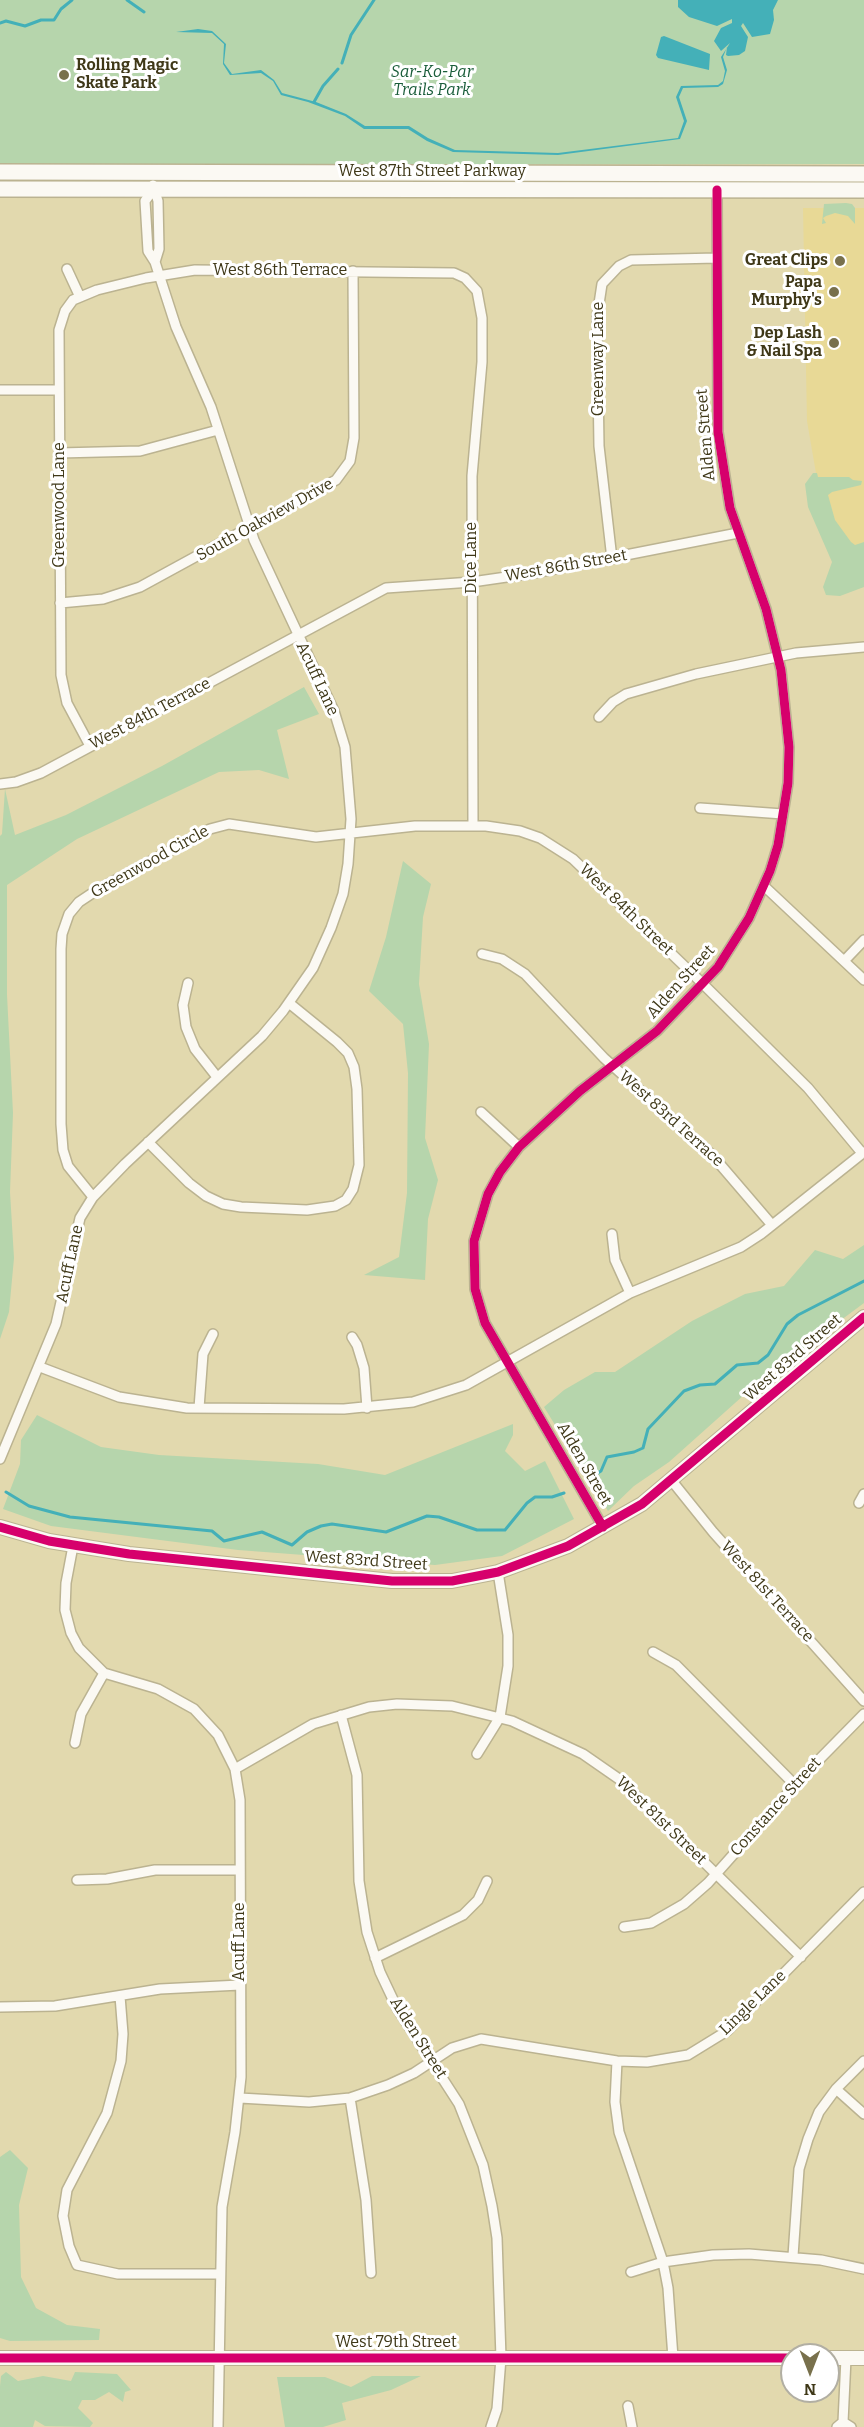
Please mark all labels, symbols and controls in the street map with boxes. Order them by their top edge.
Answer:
place label: Rolling Magic Skate Park [76,56,178,94]
park label: Sar-Ko-Par Trails Park [391,63,473,101]
marker: Rolling Magic Skate Park [57,68,71,82]
street label: West 87th Street Parkway [338,162,526,182]
place label: Great Clips [745,251,828,271]
marker: Great Clips [833,254,847,268]
street label: West 86th Terrace [213,261,347,281]
place label: Papa Murphy's [751,273,822,311]
marker: Papa Murphy's [827,285,841,299]
street label: Greenway Lane [589,302,609,416]
place label: Dep Lash & Nail Spa [746,324,822,362]
marker: Dep Lash & Nail Spa [827,336,841,350]
street label: Alden Street [692,388,720,482]
street label: Greenwood Lane [50,442,70,568]
street label: South Oakview Drive [193,474,337,566]
street label: Dice Lane [462,522,482,594]
street label: West 86th Street [503,546,629,586]
street label: Acuff Lane [292,639,342,719]
street label: West 84th Terrace [86,674,214,754]
street label: Greenwood Circle [88,822,212,902]
street label: West 84th Street [575,860,677,960]
street label: Alden Street [643,941,719,1023]
street label: West 83rd Terrace [615,1067,727,1171]
street label: Acuff Lane [52,1223,88,1305]
street label: West 83rd Street [740,1310,846,1406]
street label: Alden Street [553,1419,615,1509]
street label: West 81st Terrace [717,1537,817,1647]
street label: West 83rd Street [304,1547,428,1575]
street label: Constance Street [727,1754,825,1860]
street label: West 81st Street [612,1773,710,1869]
street label: Acuff Lane [230,1902,250,1982]
street label: Lingle Lane [716,1967,790,2039]
street label: Alden Street [385,1994,451,2082]
street label: West 79th Street [335,2333,457,2353]
north arrow [780,2343,840,2403]
text: N [804,2380,816,2399]

